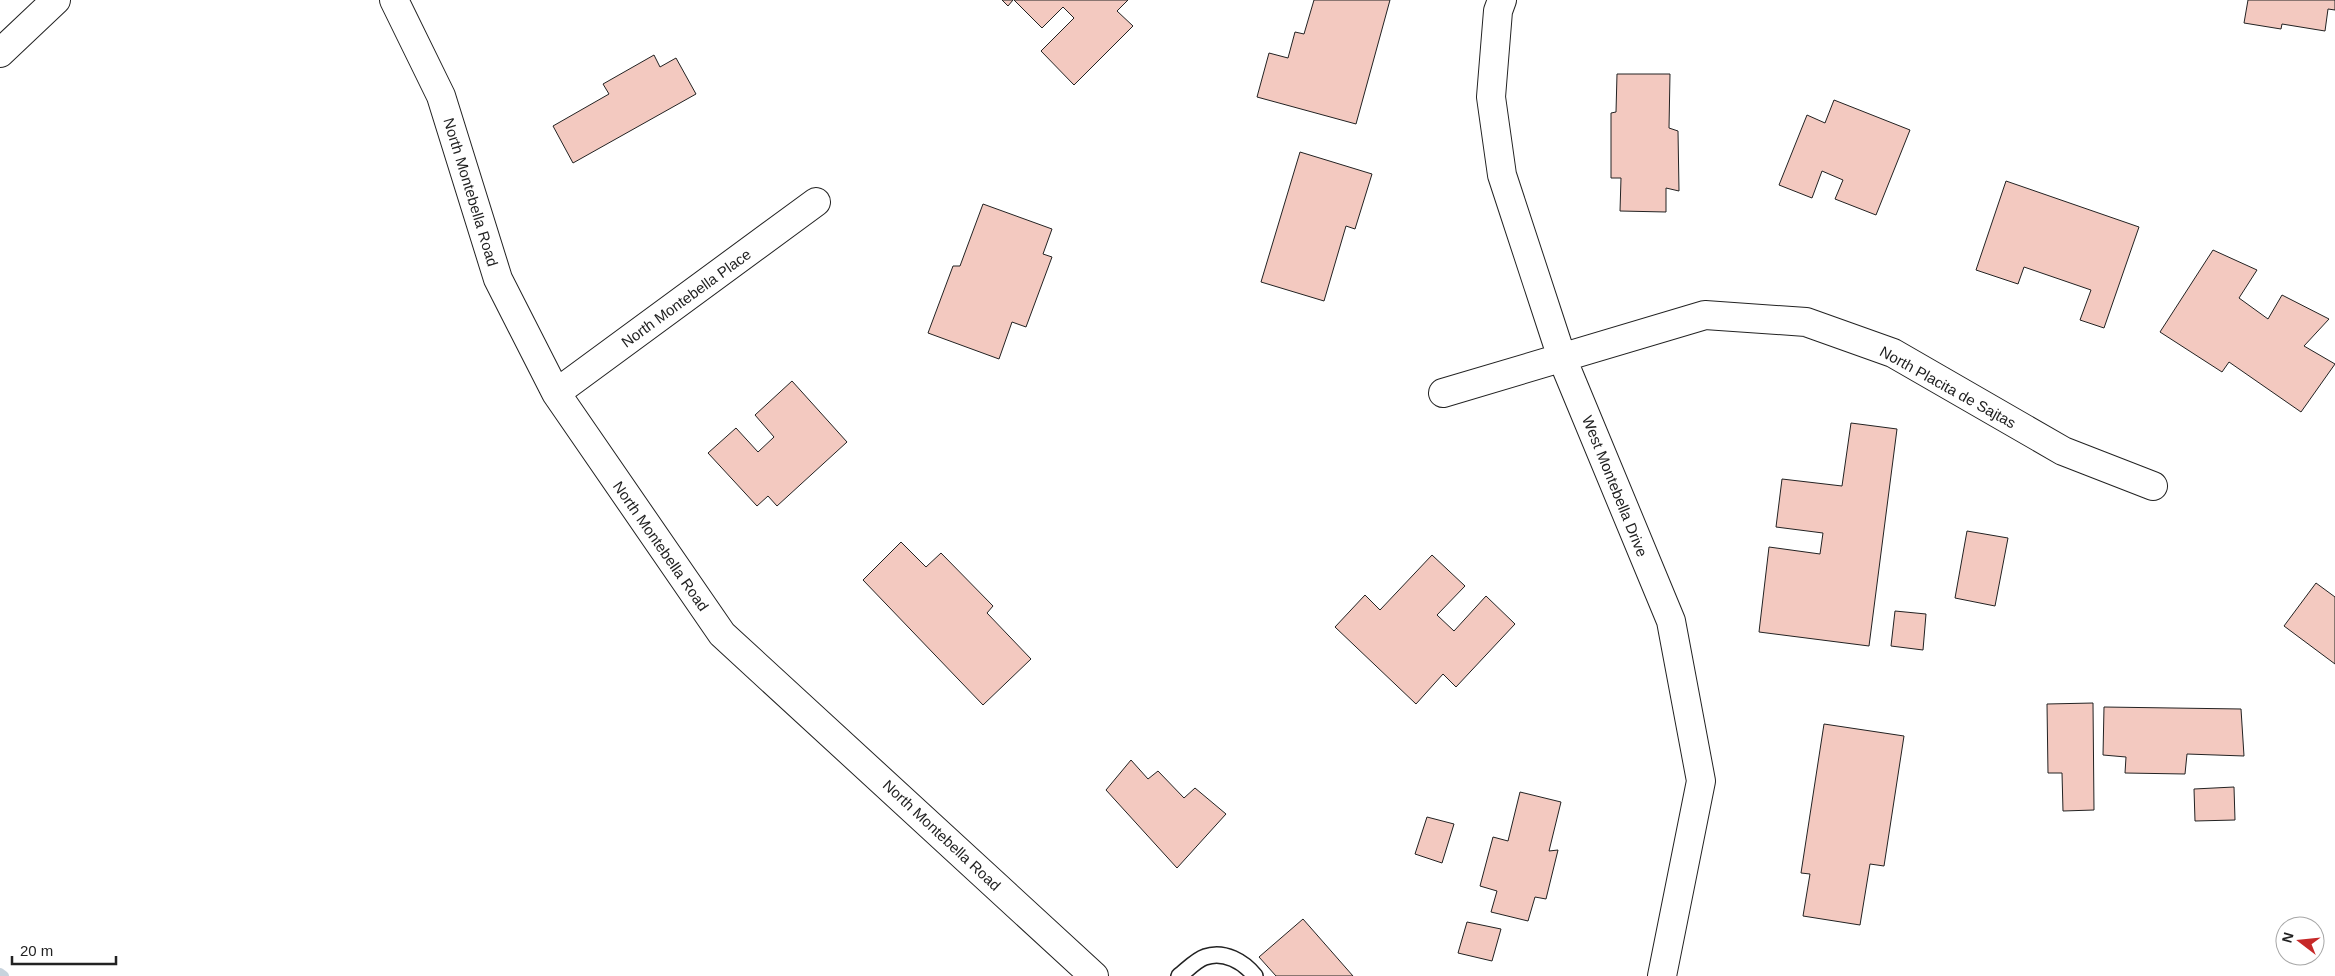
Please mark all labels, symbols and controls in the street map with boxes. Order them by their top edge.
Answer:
street label: North Montebella Road [440,116,502,268]
street label: North Montebella Place [618,245,754,351]
street label: North Placita de Sajtas [1877,343,2019,431]
street label: West Montebella Drive [1579,413,1651,559]
street label: North Montebella Road [610,478,712,614]
street label: North Montebella Road [880,776,1004,894]
north arrow [2275,916,2325,966]
text: N [2278,930,2297,944]
scale bar [12,934,116,966]
text: 20 m [20,942,53,959]

